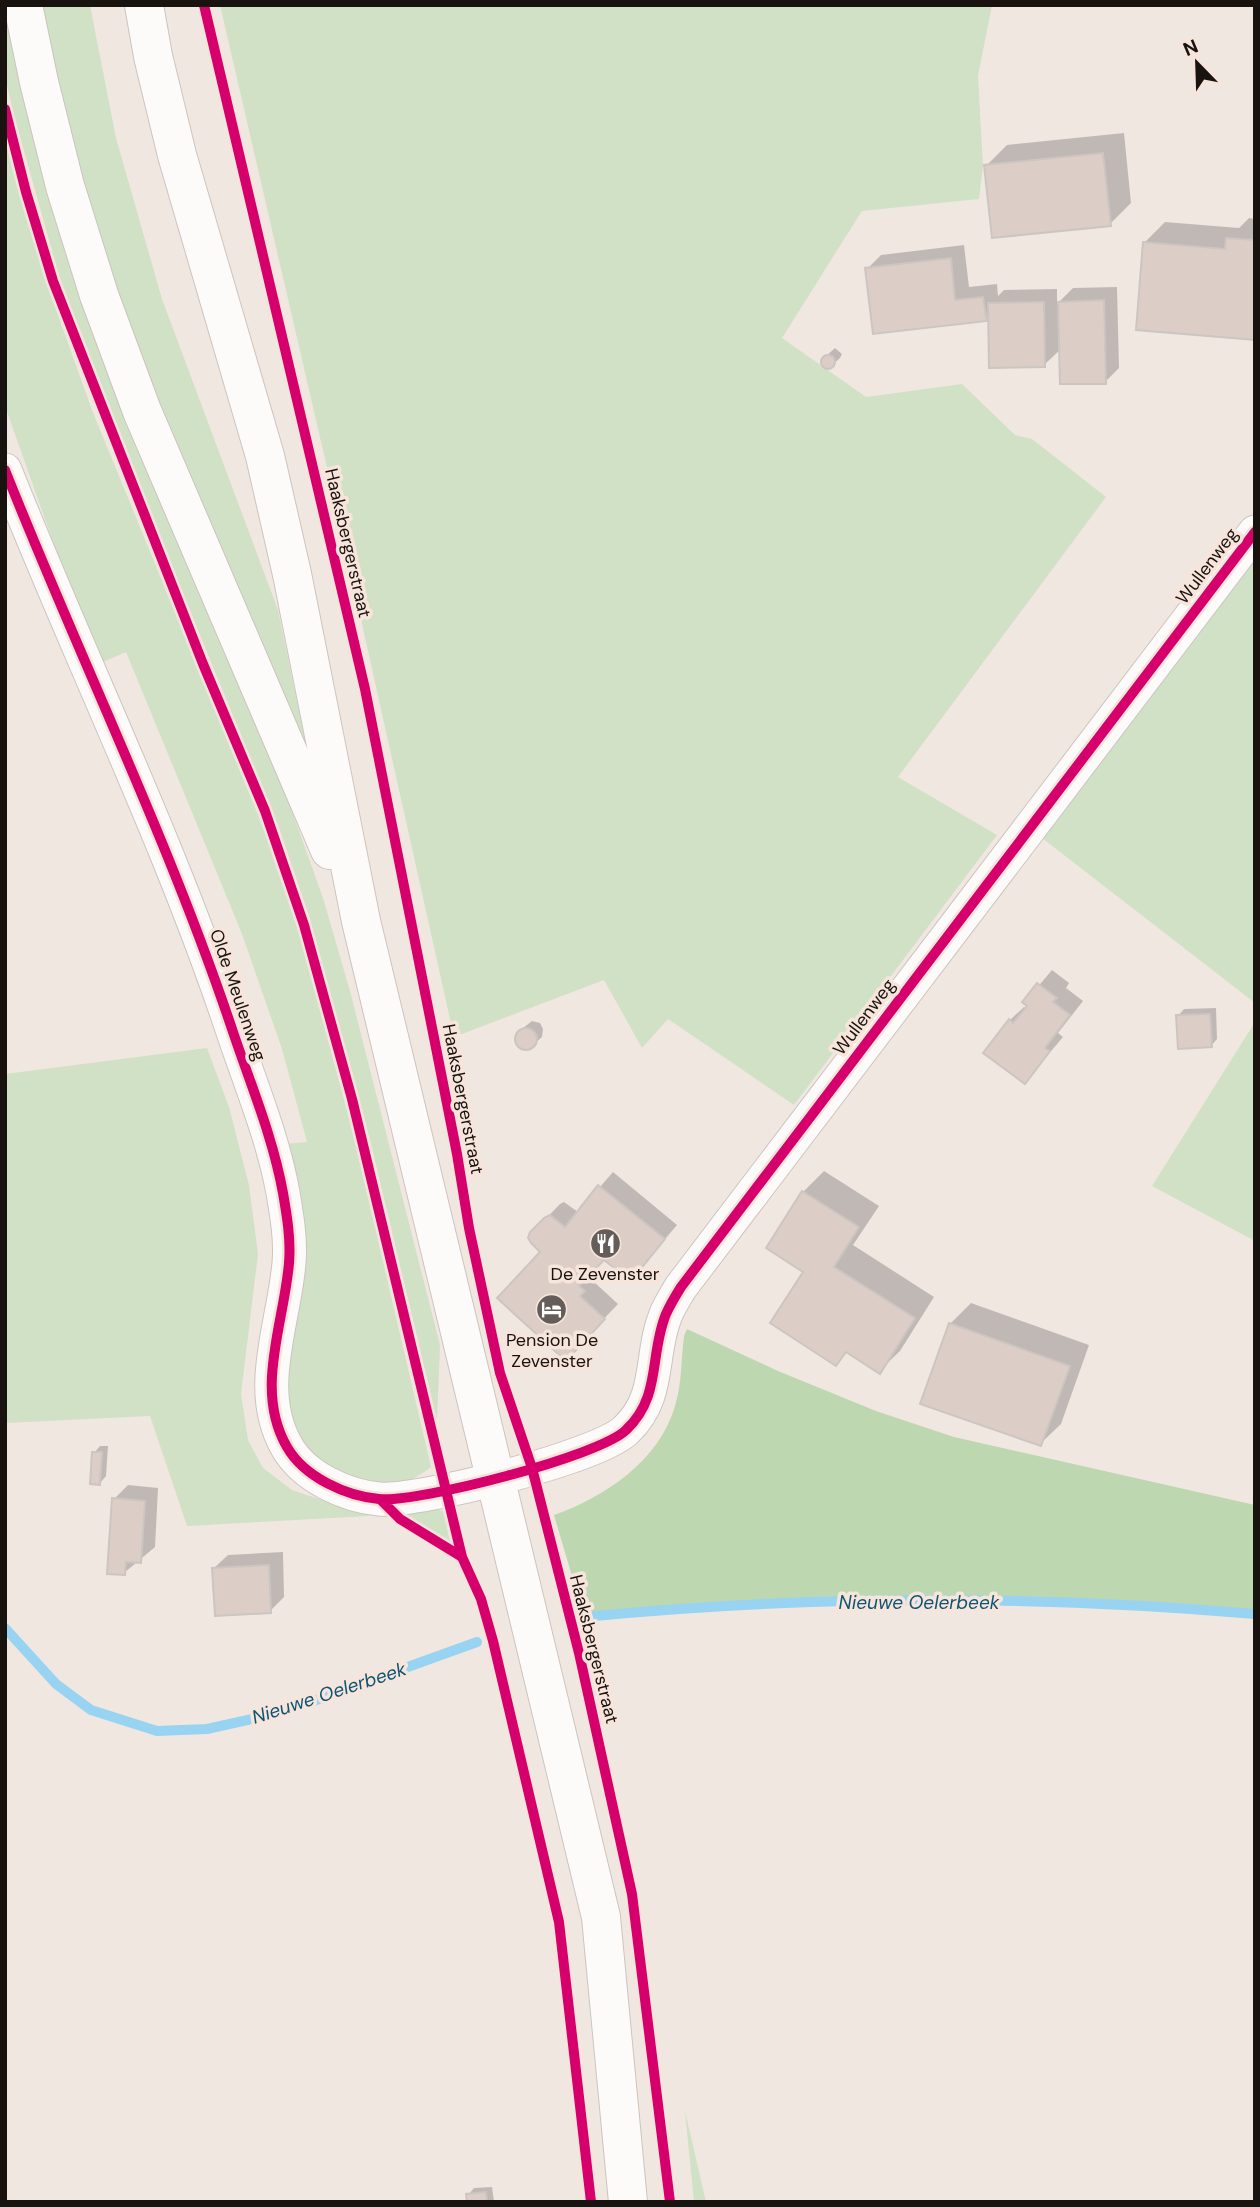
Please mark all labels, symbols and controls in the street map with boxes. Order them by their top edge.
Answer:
north arrow [1162,28,1232,98]
text: N [1179,34,1202,62]
street label: Haaksbergerstraat [319,466,377,620]
street label: Wullenweg [1170,523,1244,609]
street label: Olde Meulenweg [204,926,272,1064]
street label: Wullenweg [827,974,901,1060]
street label: Haaksbergerstraat [437,1022,489,1176]
restaurant icon: De Zevenster [588,1226,622,1260]
place label: De Zevenster [551,1262,660,1286]
hotel icon: Pension De Zevenster [535,1292,569,1326]
place label: Pension De Zevenster [506,1328,598,1373]
street label: Haaksbergerstraat [564,1572,624,1726]
water label: Nieuwe Oelerbeek [839,1590,1000,1615]
water label: Nieuwe Oelerbeek [249,1656,410,1730]

